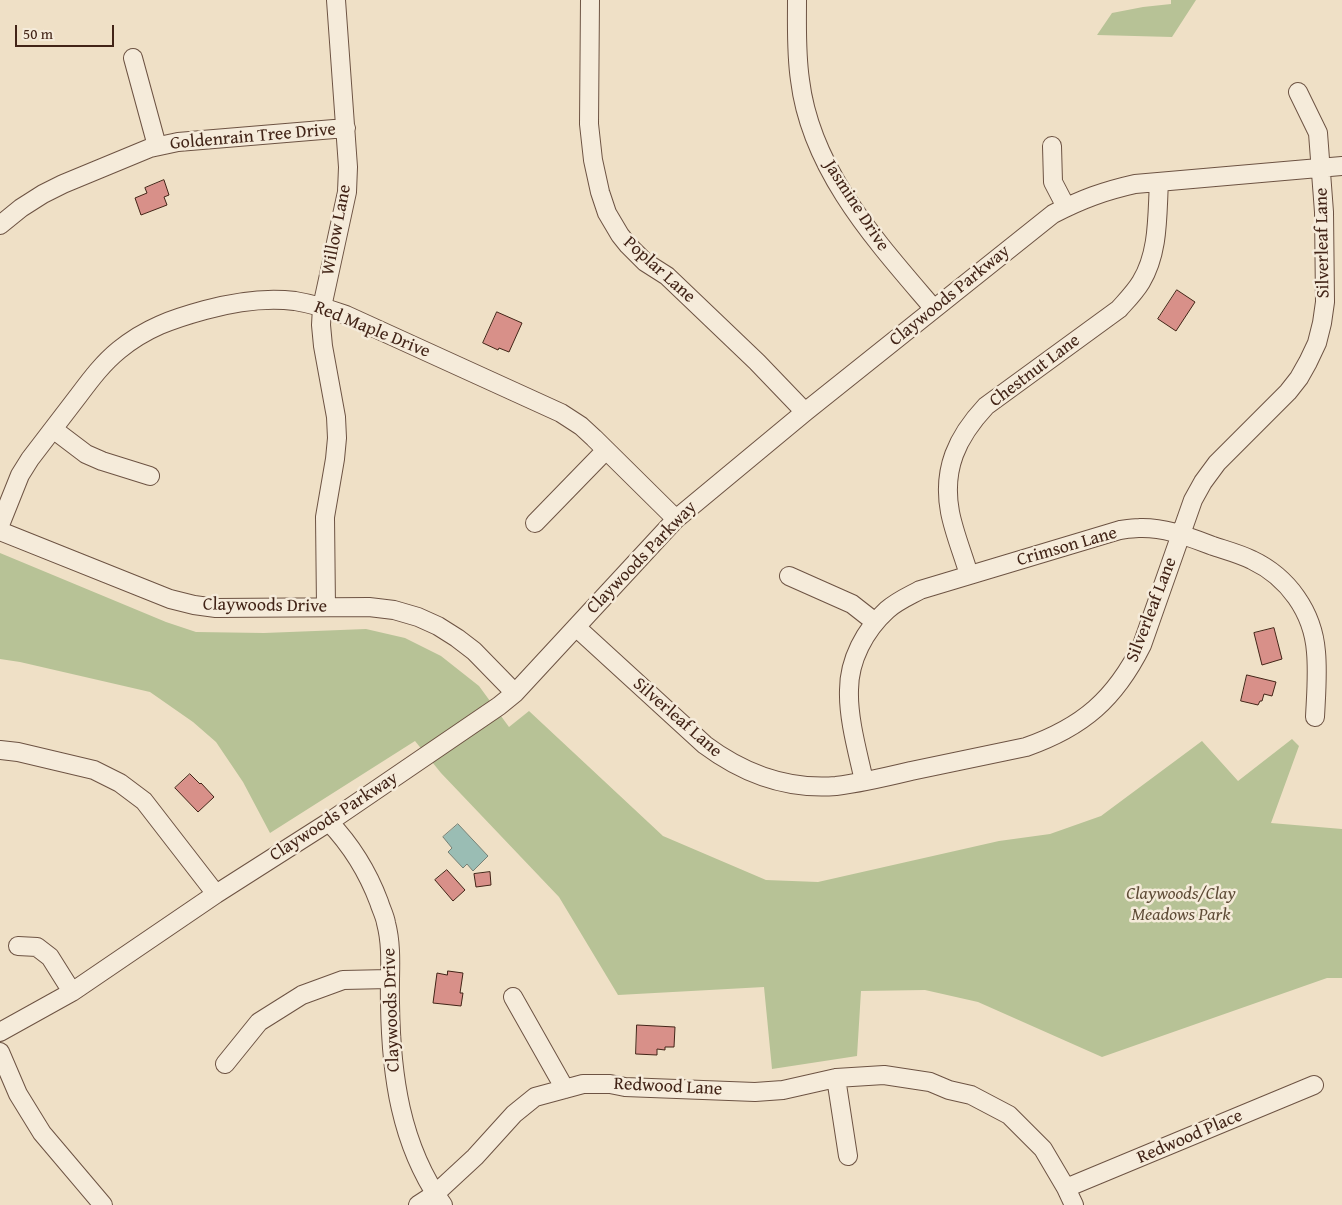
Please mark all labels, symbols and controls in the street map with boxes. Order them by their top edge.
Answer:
scale bar [18,15,116,47]
text: 50 m [23,23,53,44]
street label: Goldenrain Tree Drive [169,119,337,155]
street label: Jasmine Drive [819,157,893,255]
street label: Willow Lane [318,183,356,277]
street label: Silverleaf Lane [1311,187,1335,299]
street label: Poplar Lane [619,232,699,308]
street label: Claywoods Parkway [885,241,1015,351]
street label: Red Maple Drive [311,297,433,363]
street label: Chestnut Lane [985,330,1085,412]
street label: Claywoods Parkway [583,497,701,619]
street label: Crimson Lane [1014,522,1120,572]
street label: Silverleaf Lane [1122,554,1182,666]
street label: Claywoods Drive [203,594,327,618]
street label: Silverleaf Lane [628,673,726,763]
street label: Claywoods Parkway [266,767,402,867]
park label: Claywoods/Clay Meadows Park [1126,883,1236,926]
street label: Claywoods Drive [379,948,405,1072]
street label: Redwood Lane [613,1073,723,1101]
street label: Redwood Place [1134,1105,1246,1169]

